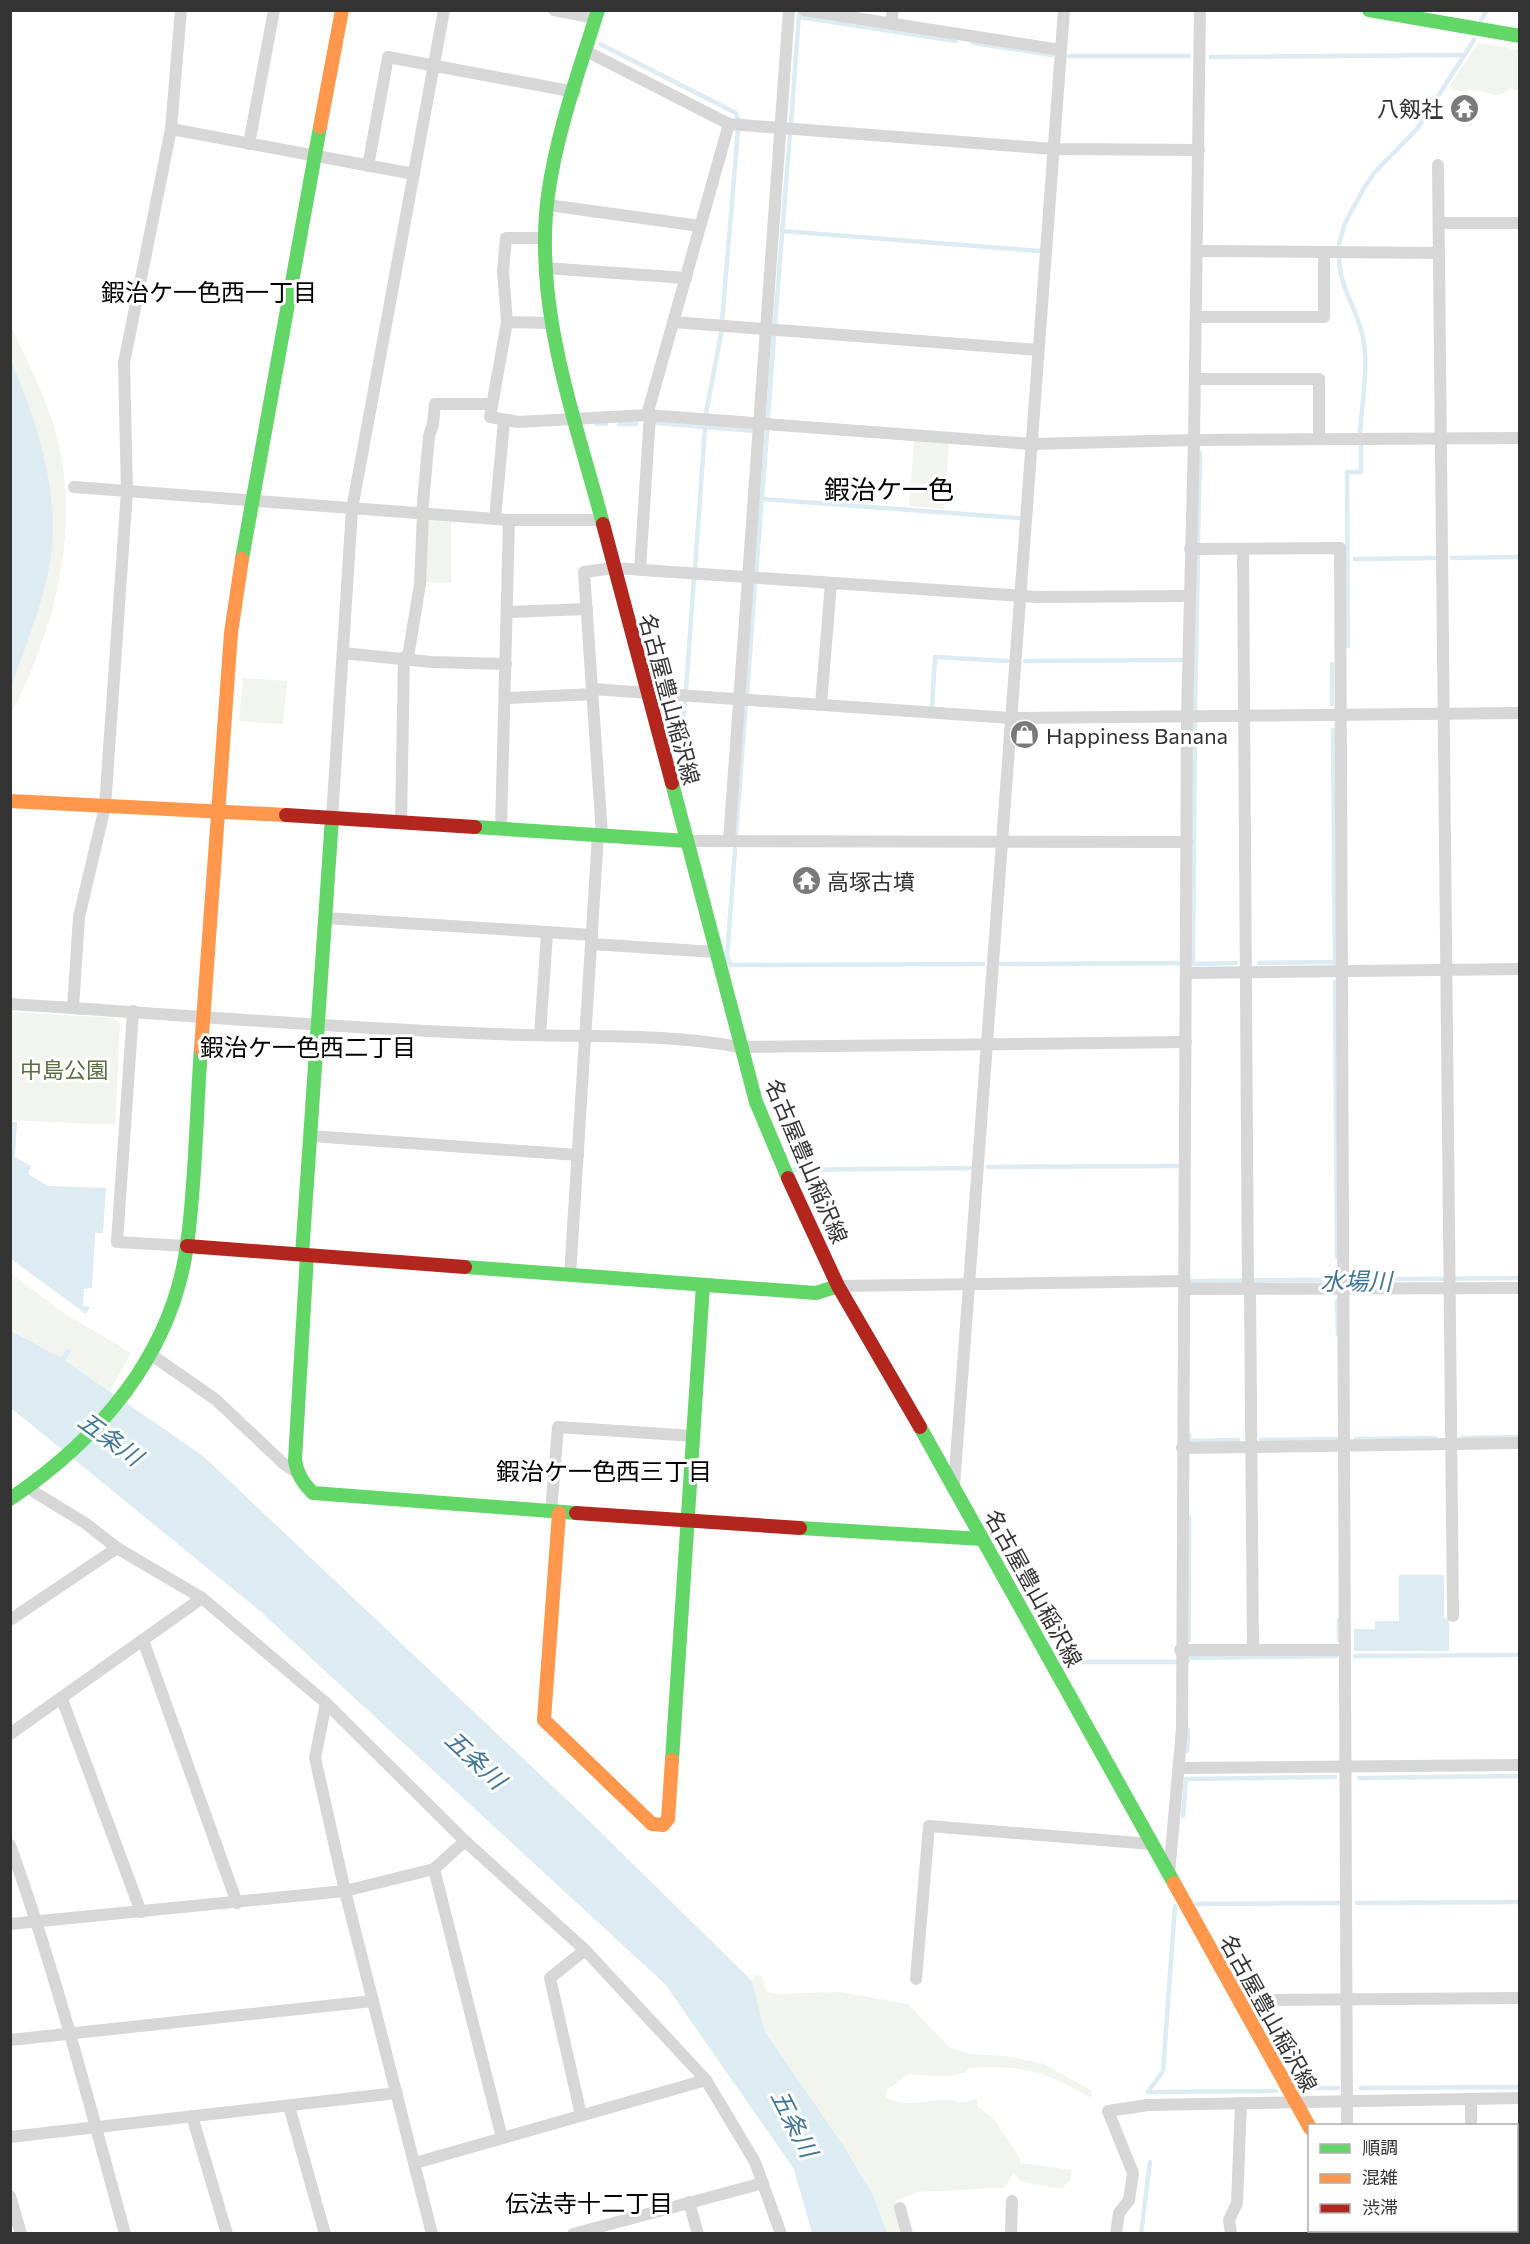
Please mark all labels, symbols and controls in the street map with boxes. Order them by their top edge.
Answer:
temple icon: 八剱社 [1448,92,1480,124]
place label: 八剱社 [1377,95,1443,122]
district label: 鍜治ケ一色西一丁目 [101,277,317,306]
district label: 鍜治ケ一色 [824,473,954,504]
street label: 名古屋豊山稲沢線 [634,610,706,788]
shop icon: Happiness Banana [1009,719,1041,751]
place label: Happiness Banana [1046,722,1228,749]
temple icon: 高塚古墳 [790,865,822,897]
place label: 高塚古墳 [827,868,915,895]
district label: 鍜治ケ一色西二丁目 [200,1032,416,1061]
park label: 中島公園 [20,1056,108,1083]
street label: 名古屋豊山稲沢線 [760,1075,854,1247]
water label: 水場川 [1320,1266,1395,1295]
water label: 五条川 [73,1405,151,1473]
district label: 鍜治ケ一色西三丁目 [496,1456,712,1485]
street label: 名古屋豊山稲沢線 [980,1504,1088,1672]
water label: 五条川 [440,1724,514,1796]
street label: 名古屋豊山稲沢線 [1215,1929,1323,2097]
water label: 五条川 [766,2084,826,2164]
legend [1308,2124,1518,2232]
text: 順調 [1362,2136,1398,2158]
text: 混雑 [1362,2166,1398,2188]
district label: 伝法寺十二丁目 [505,2188,673,2217]
text: 渋滞 [1362,2196,1398,2218]

